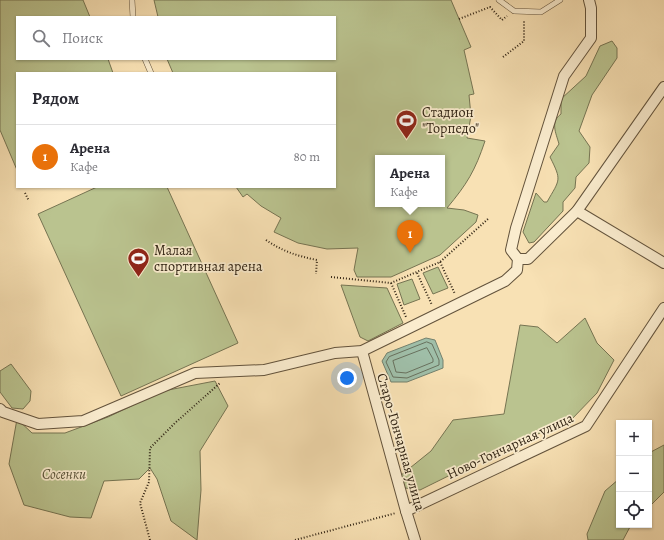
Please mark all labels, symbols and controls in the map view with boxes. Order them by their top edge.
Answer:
search box [16,16,336,60]
icon: search [30,27,52,49]
text: Поиск [62,28,103,48]
text: Рядом [32,87,79,110]
place label: Стадион "Торпедо" [422,103,479,138]
sports icon: Стадион "Торпедо" [393,107,419,140]
text: Арена [70,138,110,158]
text: 1 [43,148,47,165]
text: 80 m [293,148,320,165]
popup [375,155,445,207]
text: Кафе [70,158,98,175]
text: Арена [390,163,430,183]
text: Кафе [390,183,418,200]
pin: 1 [397,220,423,253]
place label: Малая спортивная арена [154,241,263,276]
sports icon: Малая спортивная арена [125,245,151,278]
your location [337,368,357,388]
street label: Старо-Гончарная улица [372,371,430,514]
street label: Ново-Гончарная улица [444,408,577,484]
map controls [616,420,652,528]
button: + [616,420,652,456]
button: − [616,456,652,492]
park label: Сосенки [42,465,86,484]
button: locate [616,492,652,528]

